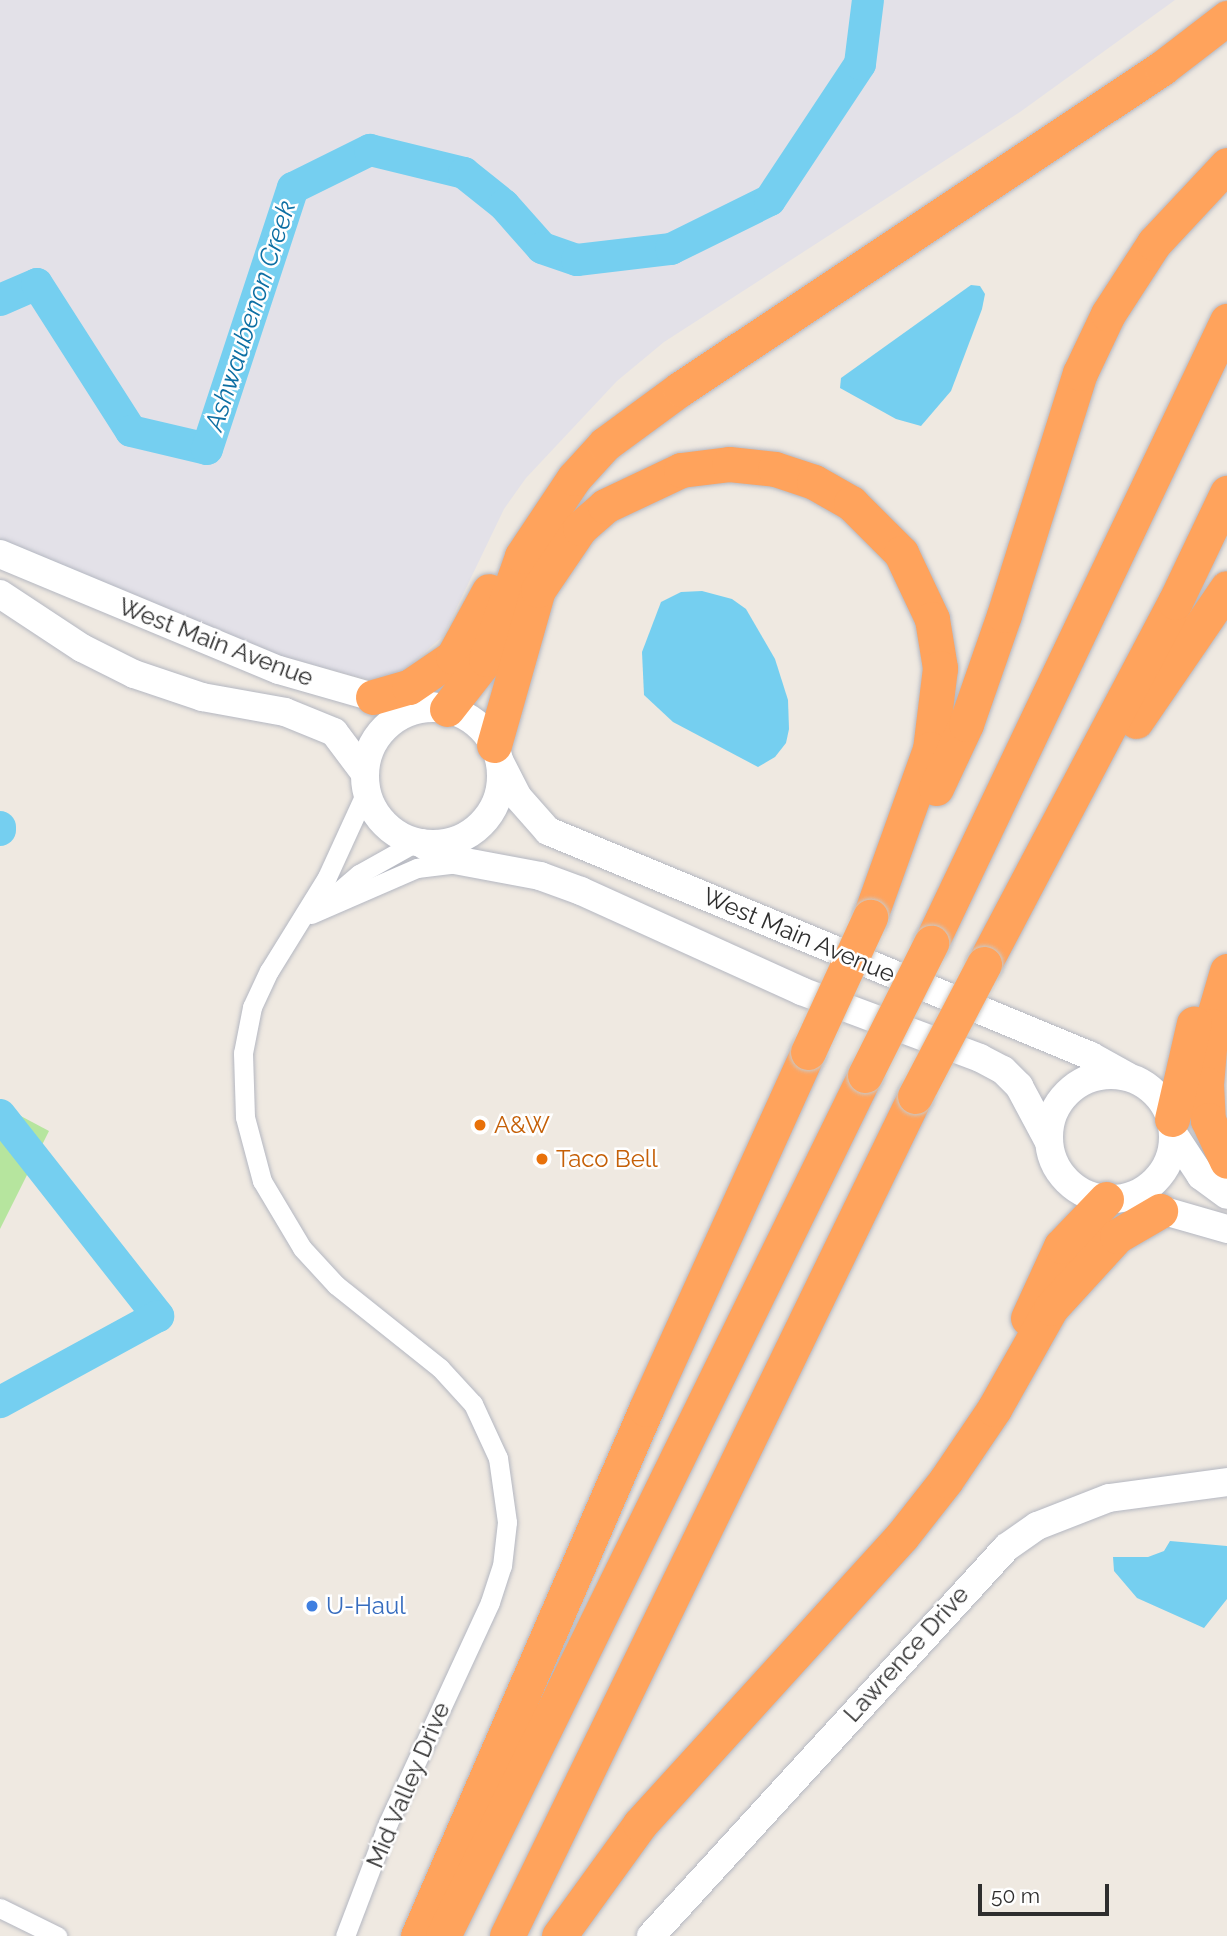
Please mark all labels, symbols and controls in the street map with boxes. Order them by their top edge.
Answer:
water label: Ashwaubenon Creek [199,197,303,435]
street label: West Main Avenue [114,591,318,693]
street label: West Main Avenue [698,881,900,989]
place label: A&W [494,1111,550,1139]
marker: A&W [472,1117,488,1133]
place label: Taco Bell [556,1145,658,1173]
marker: Taco Bell [534,1151,550,1167]
street label: Lawrence Drive [837,1580,975,1728]
place label: U-Haul [326,1592,406,1620]
marker: U-Haul [304,1598,320,1614]
street label: Mid Valley Drive [360,1697,456,1873]
scale bar [982,1870,1113,1914]
text: 50 m [991,1883,1040,1908]

